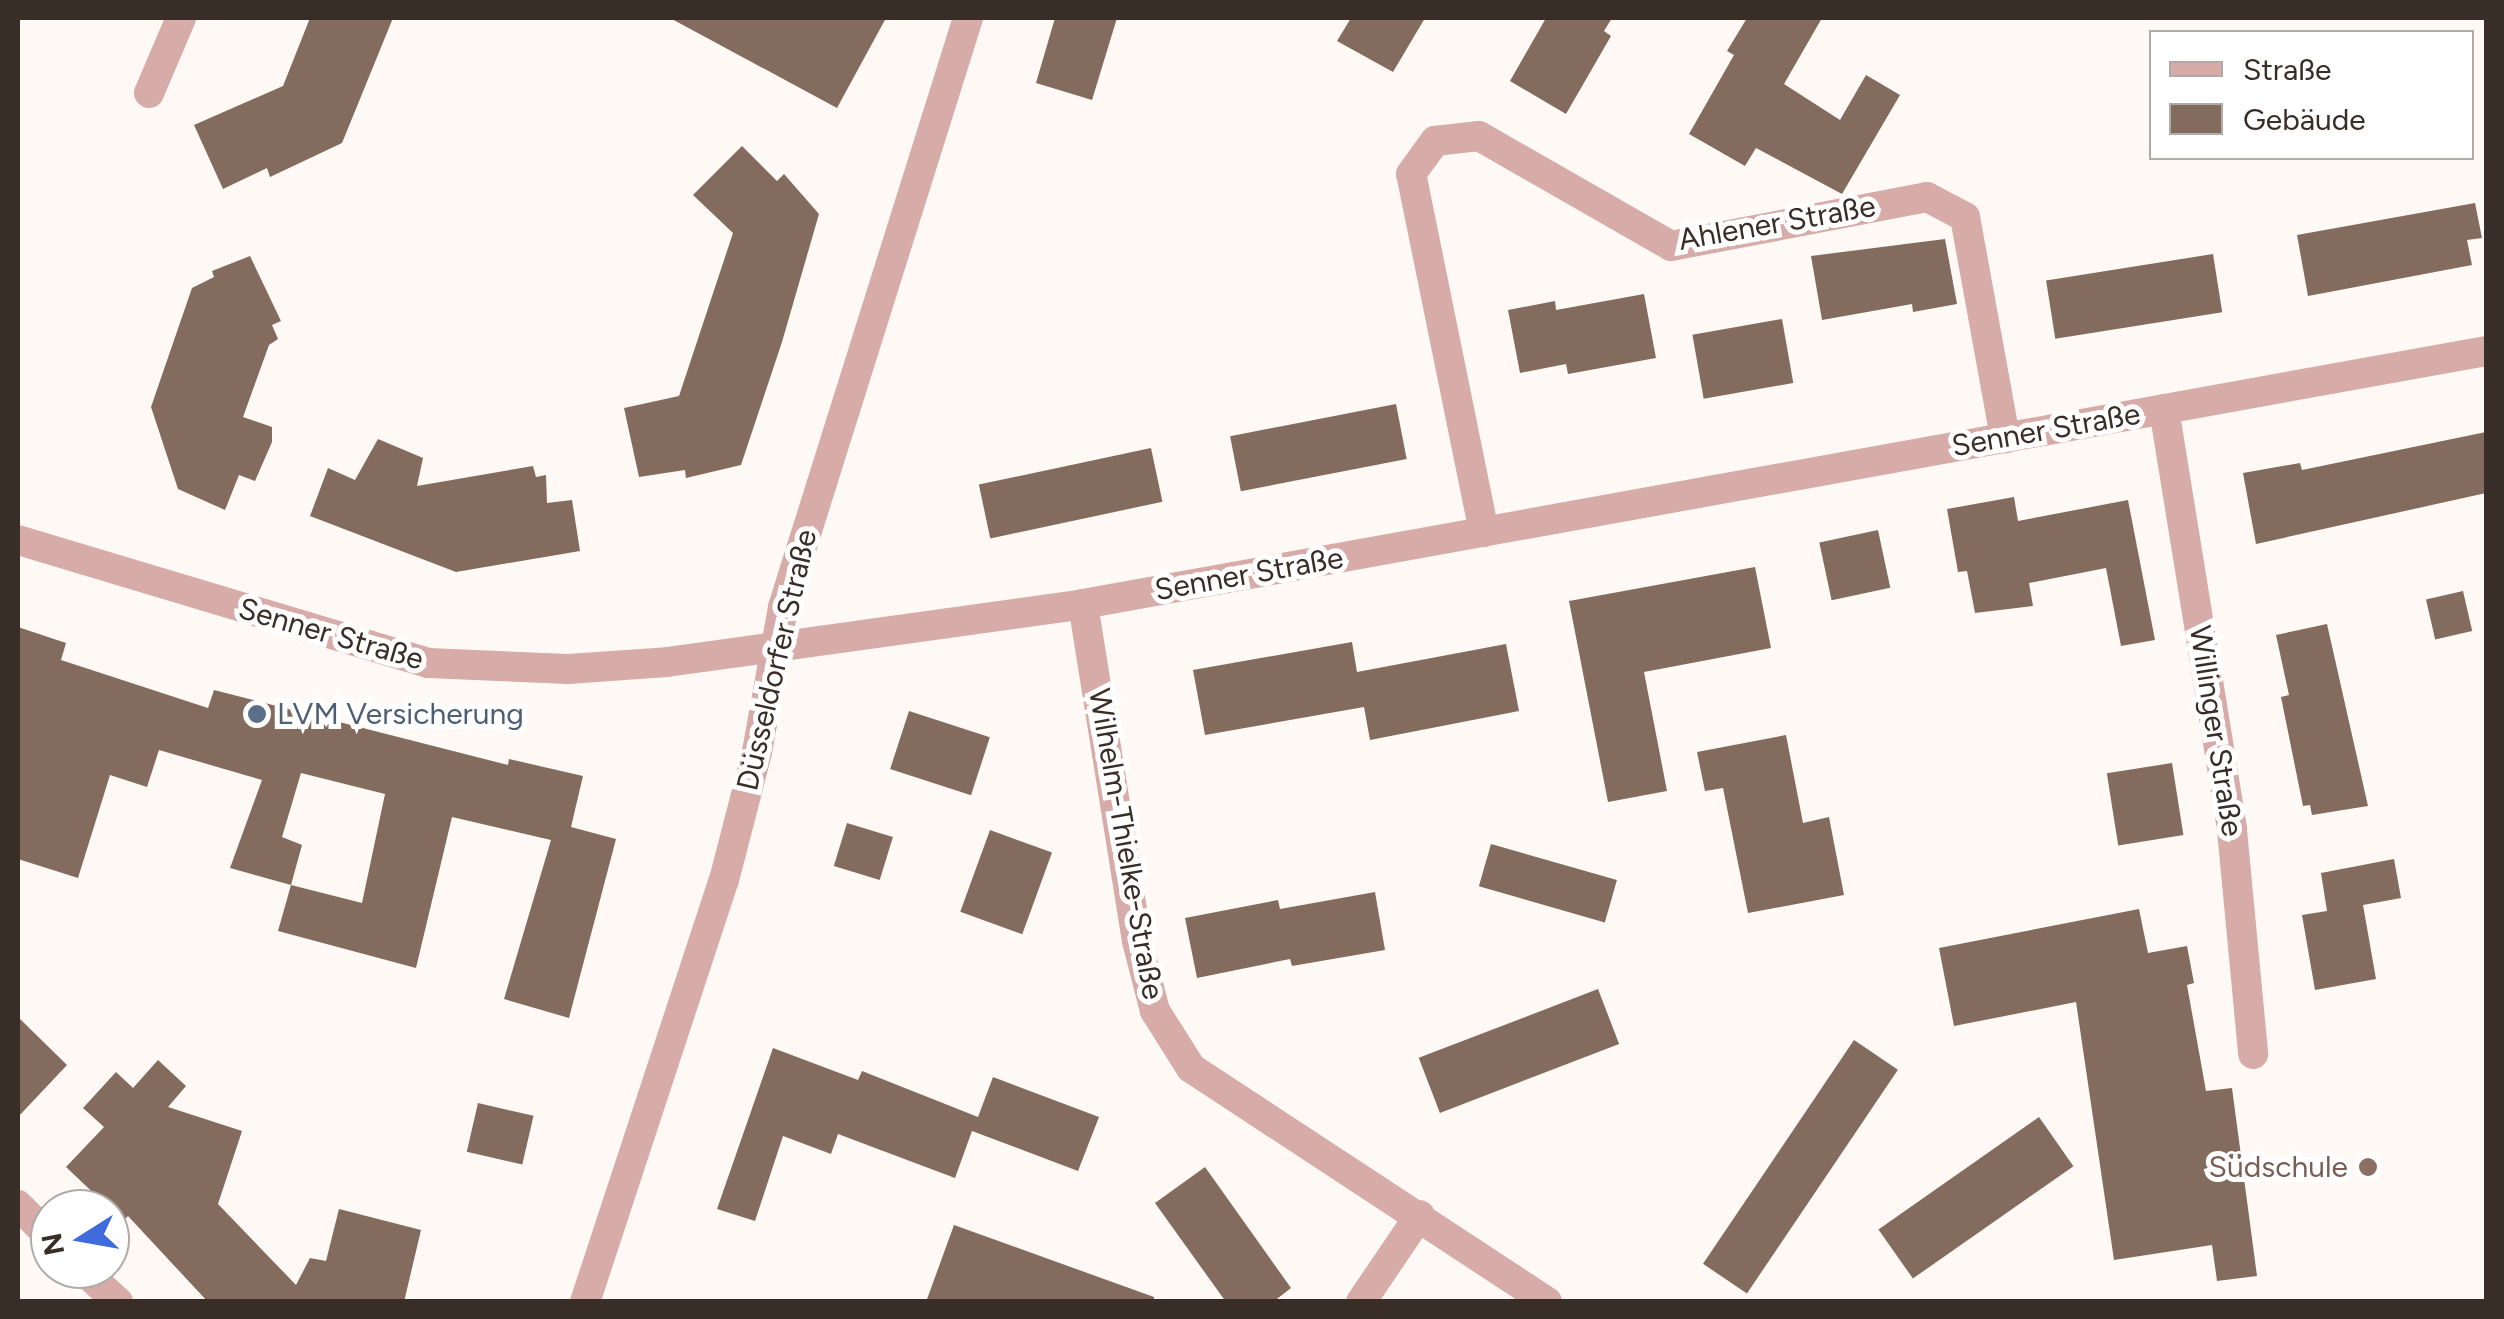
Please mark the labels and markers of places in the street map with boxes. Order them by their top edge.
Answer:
place label: LVM Versicherung [277,696,524,732]
marker: LVM Versicherung [246,703,268,725]
place label: Südschule [2209,1149,2348,1185]
marker: Südschule [2357,1156,2379,1178]

